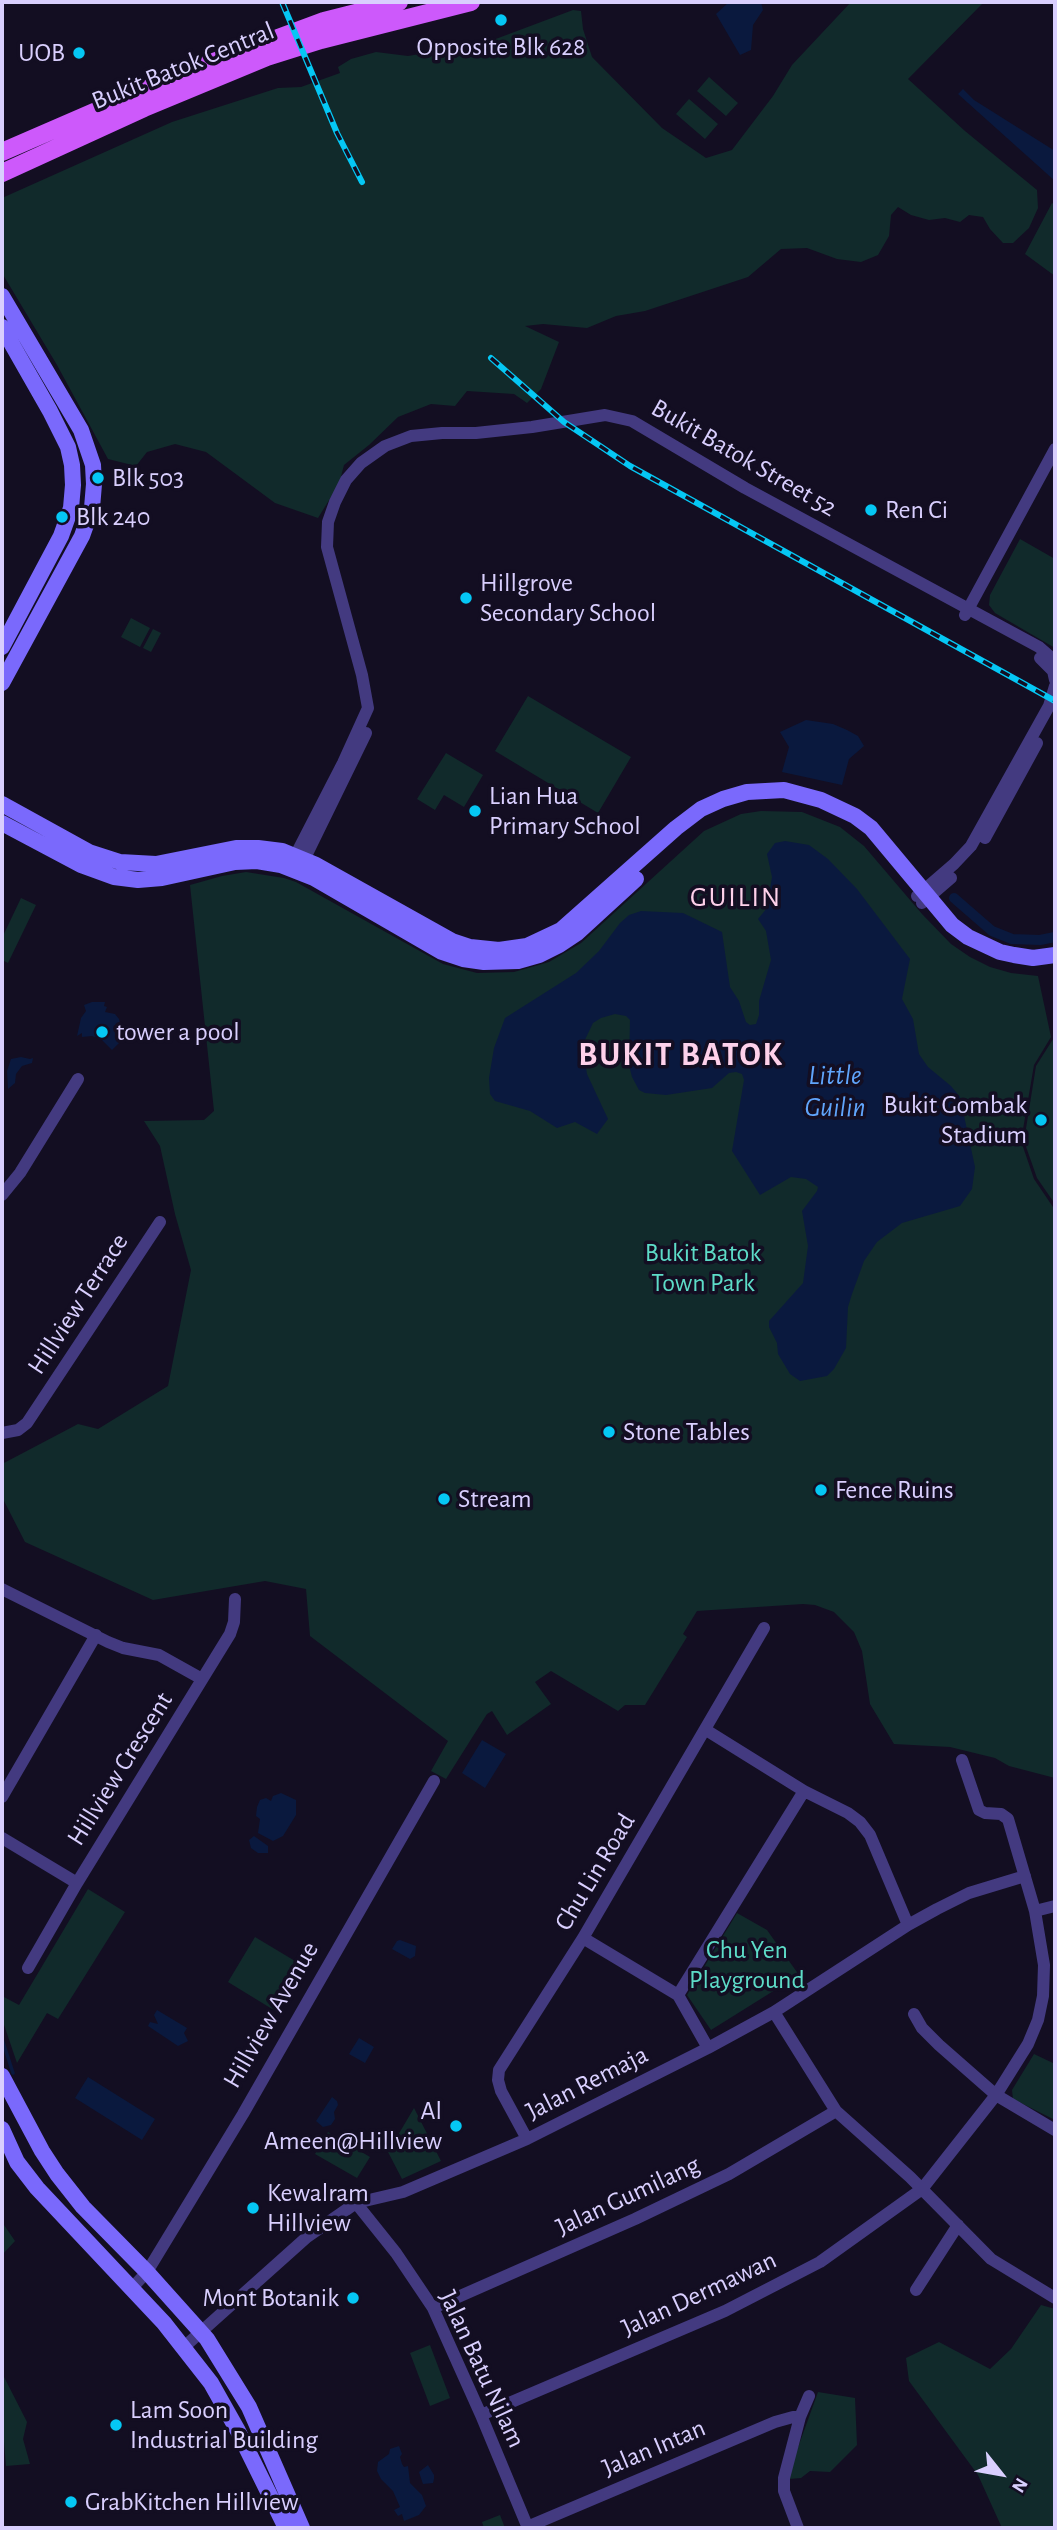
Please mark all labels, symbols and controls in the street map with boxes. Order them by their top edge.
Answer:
marker: Opposite Blk 628 [493,12,509,28]
street label: Bukit Batok Central [87,15,279,117]
place label: Opposite Blk 628 [417,31,585,63]
place label: UOB [18,37,65,69]
marker: UOB [71,45,87,61]
street label: Bukit Batok Street 52 [646,392,842,524]
place label: Blk 503 [112,462,184,494]
marker: Blk 503 [90,470,106,486]
place label: Ren Ci [885,494,948,526]
place label: Blk 240 [76,501,151,533]
marker: Ren Ci [863,502,879,518]
marker: Blk 240 [54,509,70,525]
place label: Hillgrove Secondary School [480,567,656,628]
marker: Hillgrove Secondary School [458,590,474,606]
place label: Lian Hua Primary School [489,780,641,842]
marker: Lian Hua Primary School [467,803,483,819]
district label: GUILIN [691,881,781,915]
place label: tower a pool [116,1016,240,1048]
marker: tower a pool [94,1024,110,1040]
district label: BUKIT BATOK [580,1035,782,1075]
water label: Little Guilin [805,1059,865,1125]
place label: Bukit Gombak Stadium [883,1089,1027,1150]
marker: Bukit Gombak Stadium [1033,1112,1049,1128]
street label: Hillview Terrace [21,1228,135,1380]
park label: Bukit Batok Town Park [645,1237,761,1298]
place label: Stone Tables [623,1416,750,1448]
marker: Stone Tables [601,1424,617,1440]
place label: Fence Ruins [835,1474,954,1506]
marker: Fence Ruins [813,1482,829,1498]
place label: Stream [458,1483,531,1515]
marker: Stream [436,1491,452,1507]
street label: Hillview Crescent [60,1687,180,1851]
street label: Chu Lin Road [548,1808,642,1936]
park label: Chu Yen Playground [689,1934,805,1996]
street label: Hillview Avenue [217,1936,325,2094]
street label: Jalan Remaja [521,2039,653,2127]
place label: Al Ameen@Hillview [264,2095,442,2156]
marker: Al Ameen@Hillview [448,2118,464,2134]
street label: Jalan Gumilang [551,2149,705,2243]
place label: Kewalram Hillview [267,2177,369,2238]
marker: Kewalram Hillview [245,2200,261,2216]
street label: Jalan Dermawan [617,2244,781,2344]
place label: Mont Botanik [202,2282,339,2314]
street label: Jalan Batu Nilam [432,2285,532,2453]
marker: Mont Botanik [345,2290,361,2306]
place label: Lam Soon Industrial Building [130,2394,318,2456]
street label: Jalan Intan [598,2412,710,2484]
marker: Lam Soon Industrial Building [108,2417,124,2433]
north arrow [966,2439,1036,2509]
text: N [1008,2475,1031,2496]
place label: GrabKitchen Hillview [85,2486,298,2518]
marker: GrabKitchen Hillview [63,2494,79,2510]

